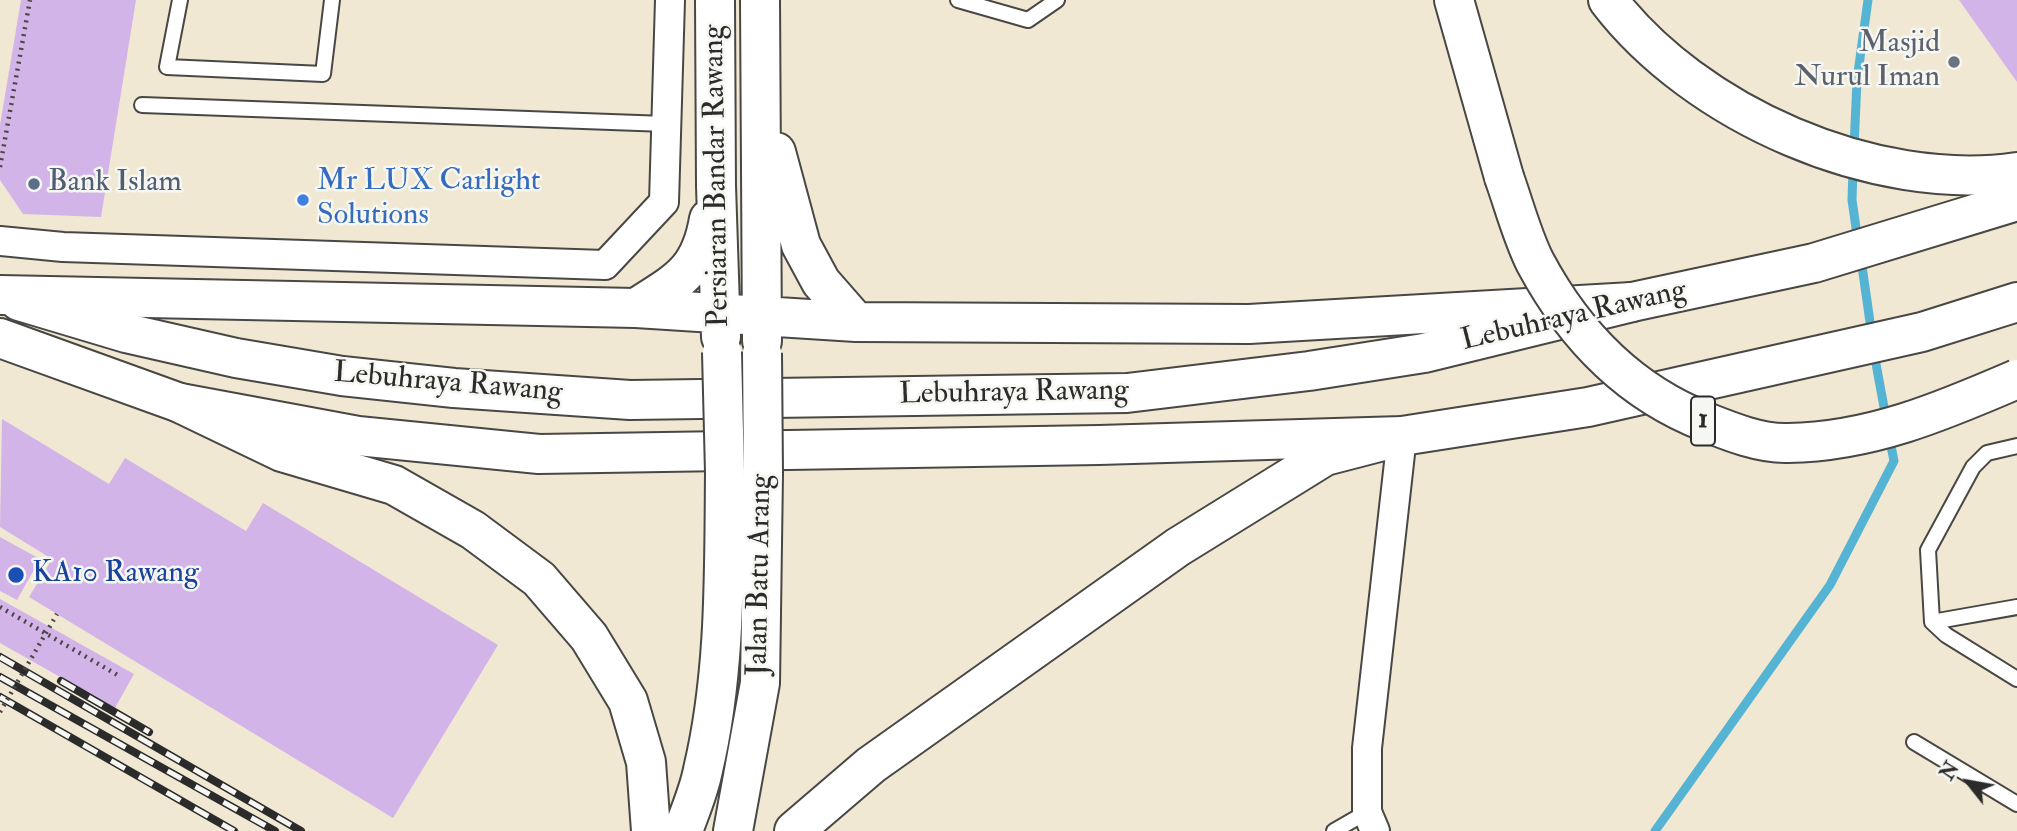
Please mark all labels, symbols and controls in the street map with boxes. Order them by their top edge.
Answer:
street label: Persiaran Bandar Rawang [697,24,739,328]
place label: Masjid Nurul Iman [1794,27,1940,97]
marker: Masjid Nurul Iman [1946,54,1962,70]
place label: Mr LUX Carlight Solutions [317,165,540,235]
place label: Bank Islam [48,166,182,202]
marker: Bank Islam [26,176,42,192]
marker: Mr LUX Carlight Solutions [295,192,311,208]
street label: Lebuhraya Rawang [1458,274,1690,360]
street label: Lebuhraya Rawang [332,356,564,412]
street label: Lebuhraya Rawang [899,374,1129,414]
road number: 1 [1691,396,1715,446]
street label: Jalan Batu Arang [741,474,781,676]
place label: KA10 Rawang [32,557,199,593]
marker: KA10 Rawang [6,565,26,585]
north arrow [1933,747,2003,817]
text: N [1935,758,1965,785]

